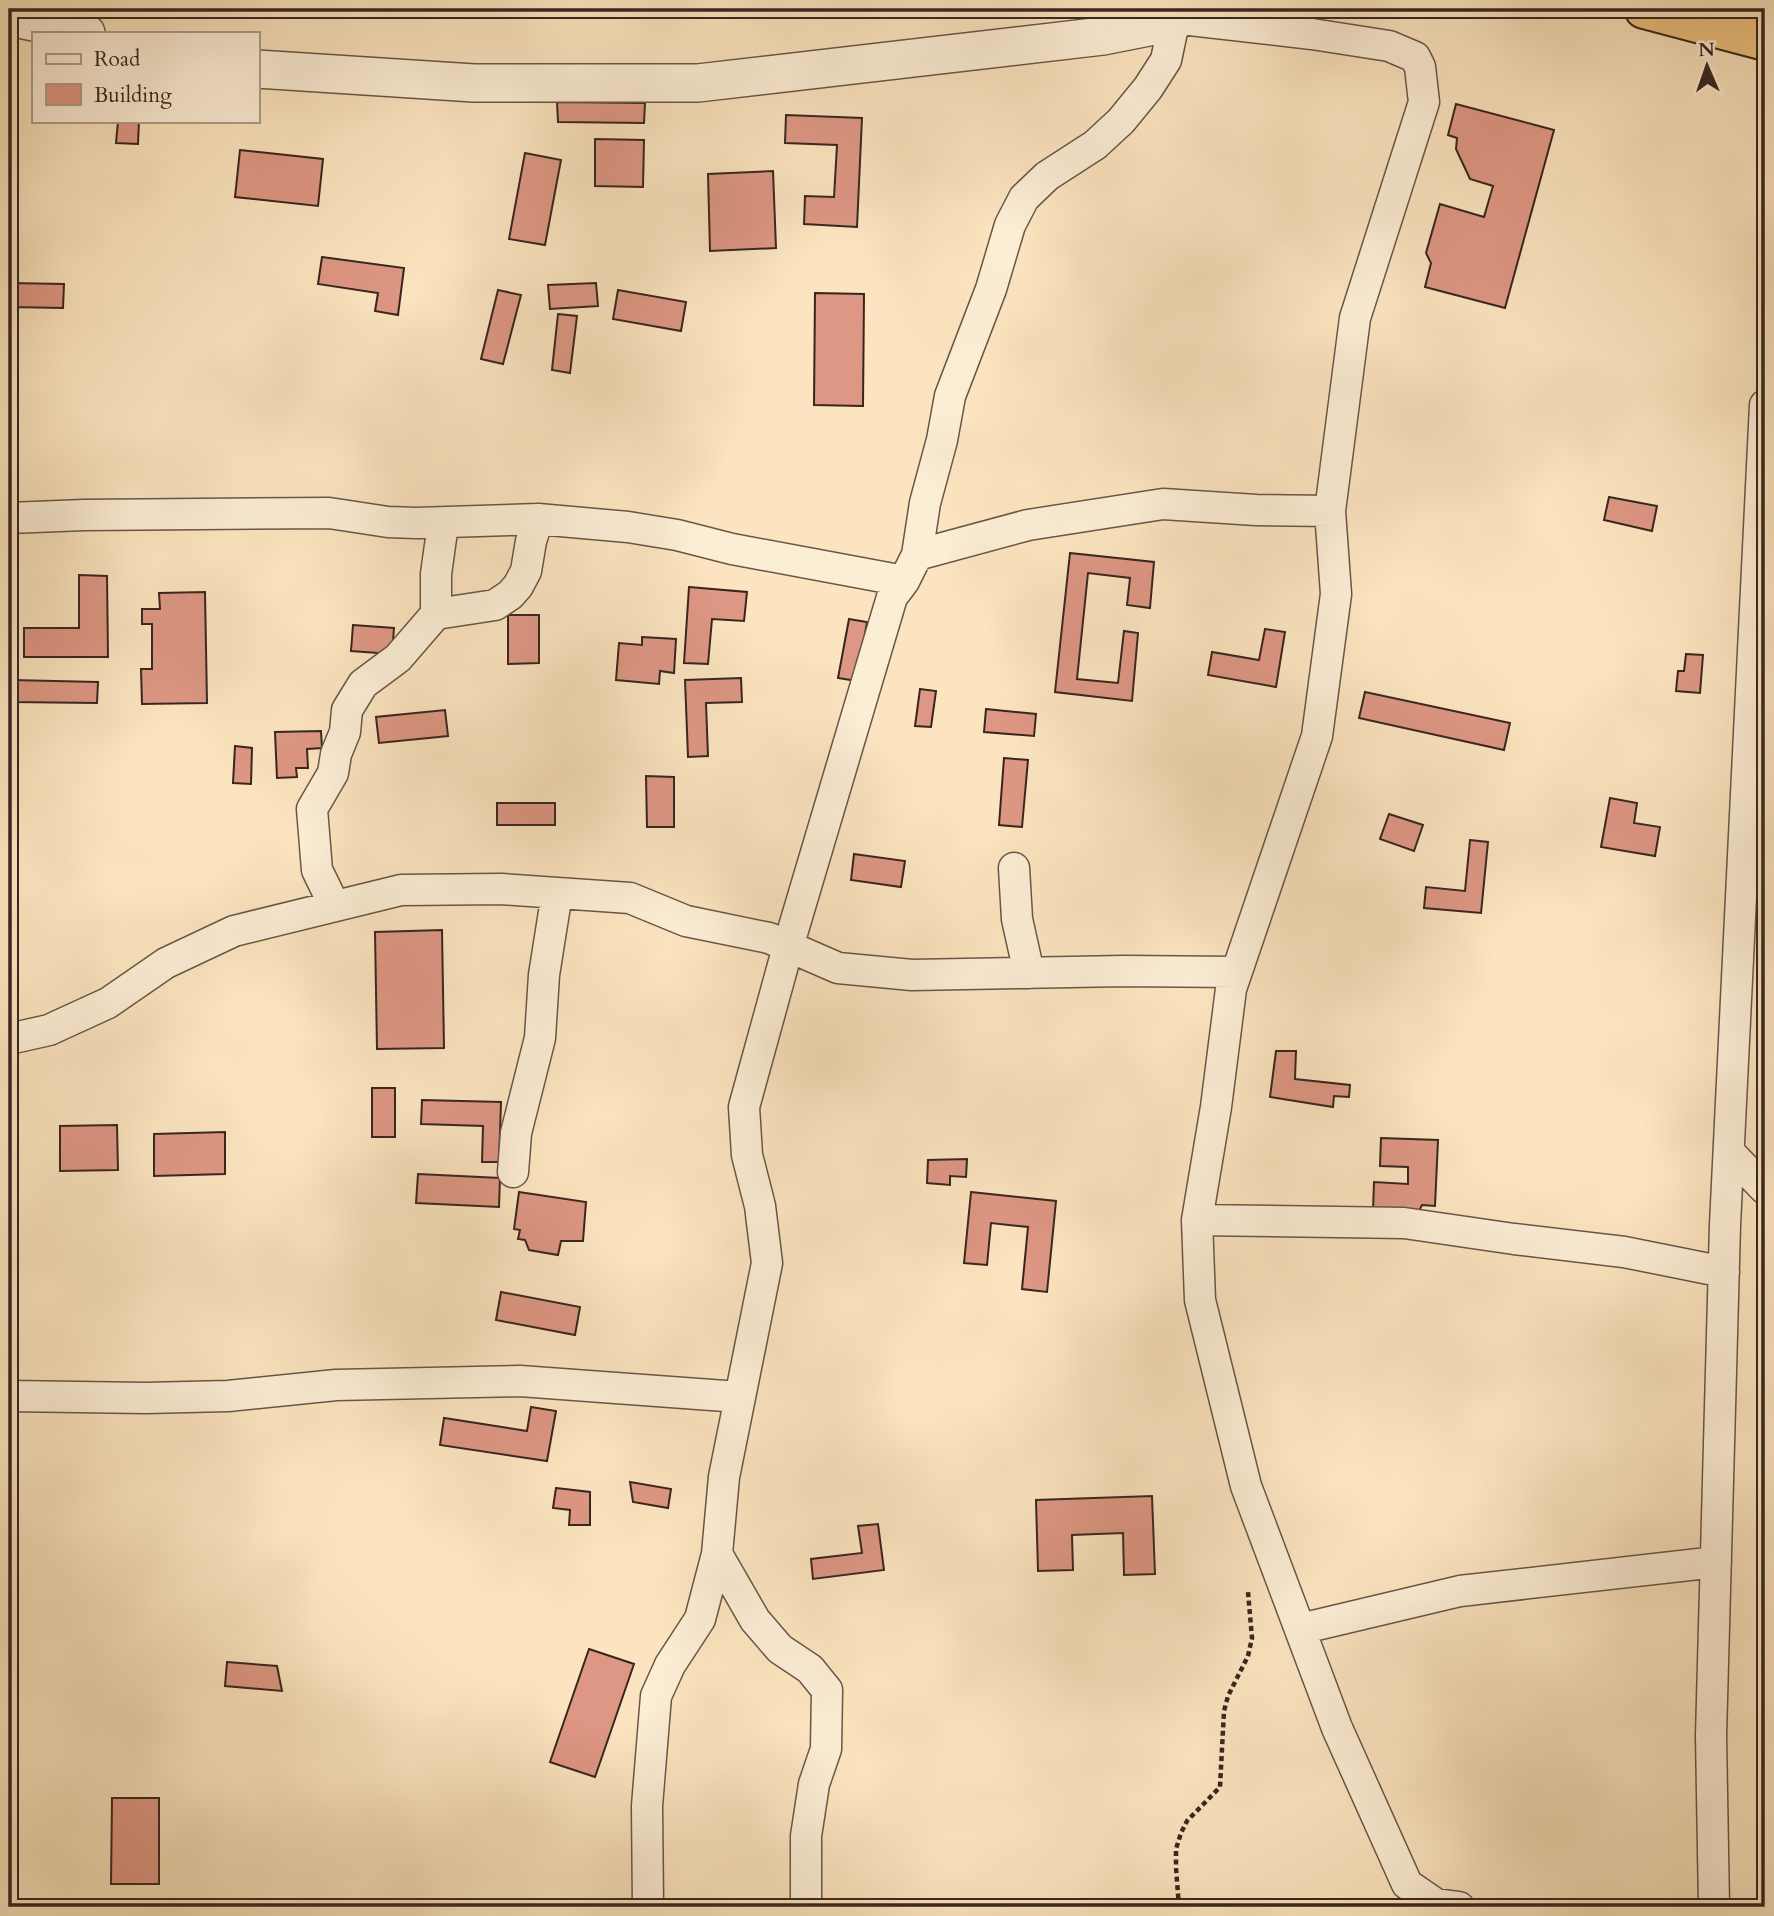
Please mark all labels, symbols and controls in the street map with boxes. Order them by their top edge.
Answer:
legend [32,32,259,122]
north arrow [1672,32,1742,102]
text: N [1698,37,1716,63]
text: Road [94,45,140,74]
text: Building [94,81,172,110]

